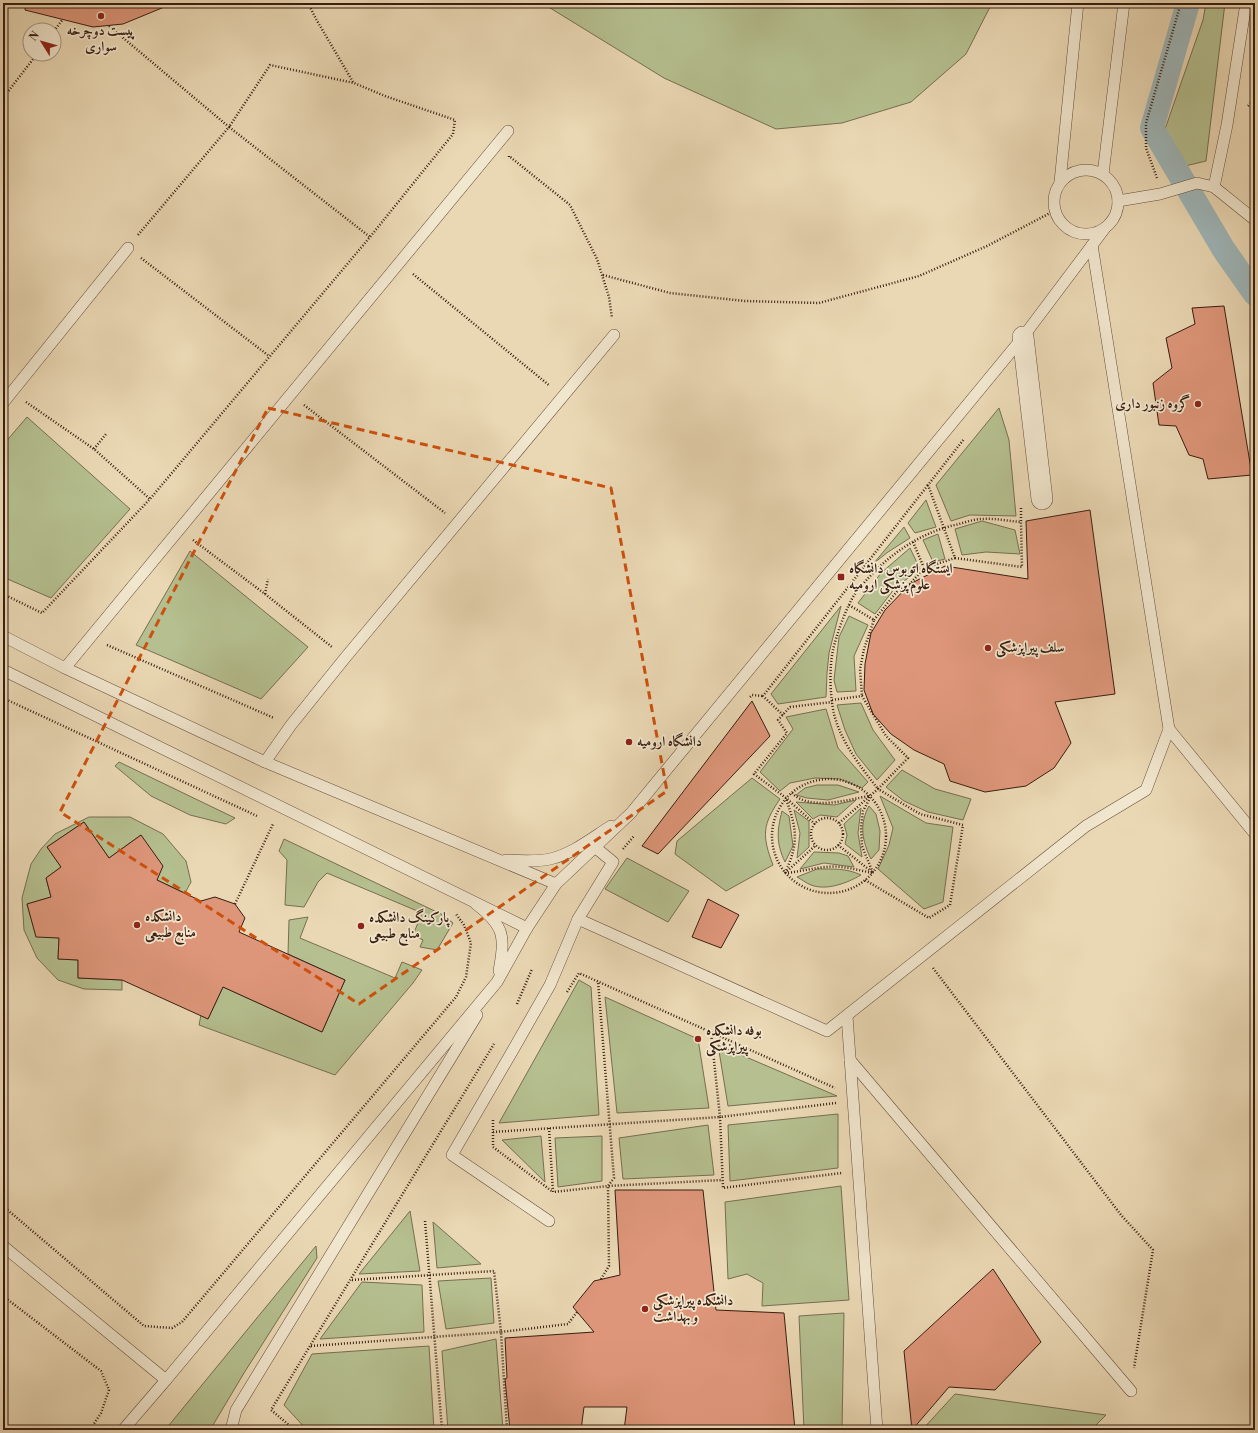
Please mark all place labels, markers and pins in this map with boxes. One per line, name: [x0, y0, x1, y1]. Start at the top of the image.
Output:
marker: پیست دوچرخه سواری: [96, 11, 106, 21]
place label: پیست دوچرخه سواری: [67, 22, 135, 56]
place label: گروه زنبور داری: [1115, 394, 1190, 413]
marker: گروه زنبور داری: [1193, 399, 1203, 409]
place label: ایستگاه اتوبوس دانشگاه علوم پزشکی ارومیه: [849, 559, 953, 597]
marker: ایستگاه اتوبوس دانشگاه علوم پزشکی ارومیه: [836, 572, 846, 582]
place label: سلف پیراپزشکی: [996, 639, 1065, 658]
marker: سلف پیراپزشکی: [983, 643, 993, 653]
place label: دانشگاه ارومیه: [637, 732, 702, 751]
marker: دانشگاه ارومیه: [624, 737, 634, 747]
place label: دانشکده منابع طبیعی: [145, 908, 196, 945]
place label: پارکینگ دانشکده منابع طبیعی: [369, 908, 451, 946]
marker: دانشکده منابع طبیعی: [132, 920, 142, 930]
marker: پارکینگ دانشکده منابع طبیعی: [356, 921, 366, 931]
place label: بوفه دانشکده پیراپزشکی: [706, 1022, 762, 1057]
marker: بوفه دانشکده پیراپزشکی: [693, 1034, 703, 1044]
place label: دانشکده پیراپزشکی و بهداشت: [653, 1292, 733, 1326]
marker: دانشکده پیراپزشکی و بهداشت: [640, 1304, 650, 1314]

